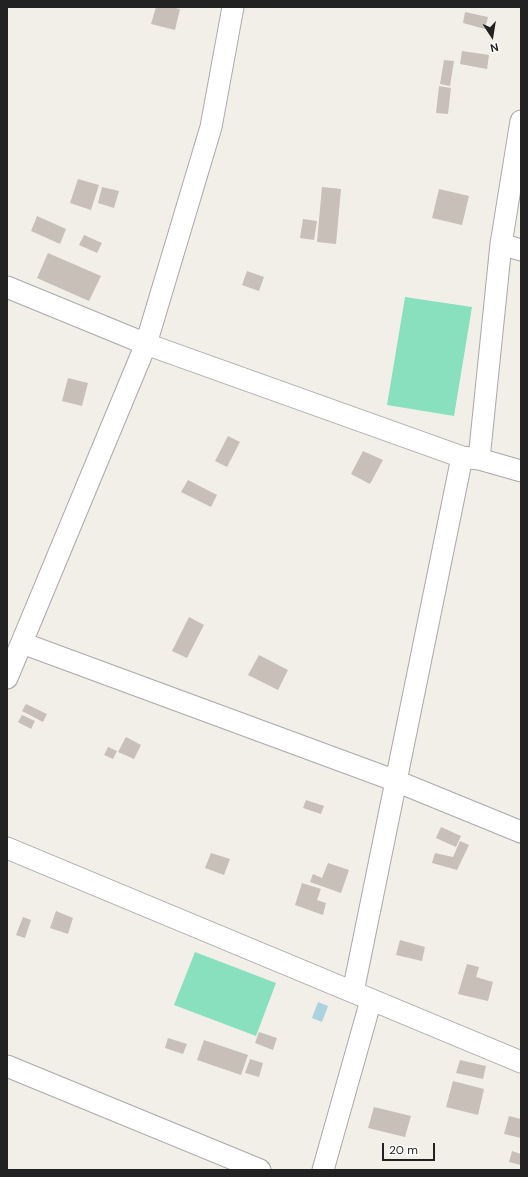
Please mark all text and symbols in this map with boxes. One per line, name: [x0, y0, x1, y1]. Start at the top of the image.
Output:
north arrow: [472, 16, 512, 56]
text: N: [489, 40, 500, 55]
scale bar: [384, 1135, 437, 1161]
text: 20 m: [389, 1142, 418, 1158]

